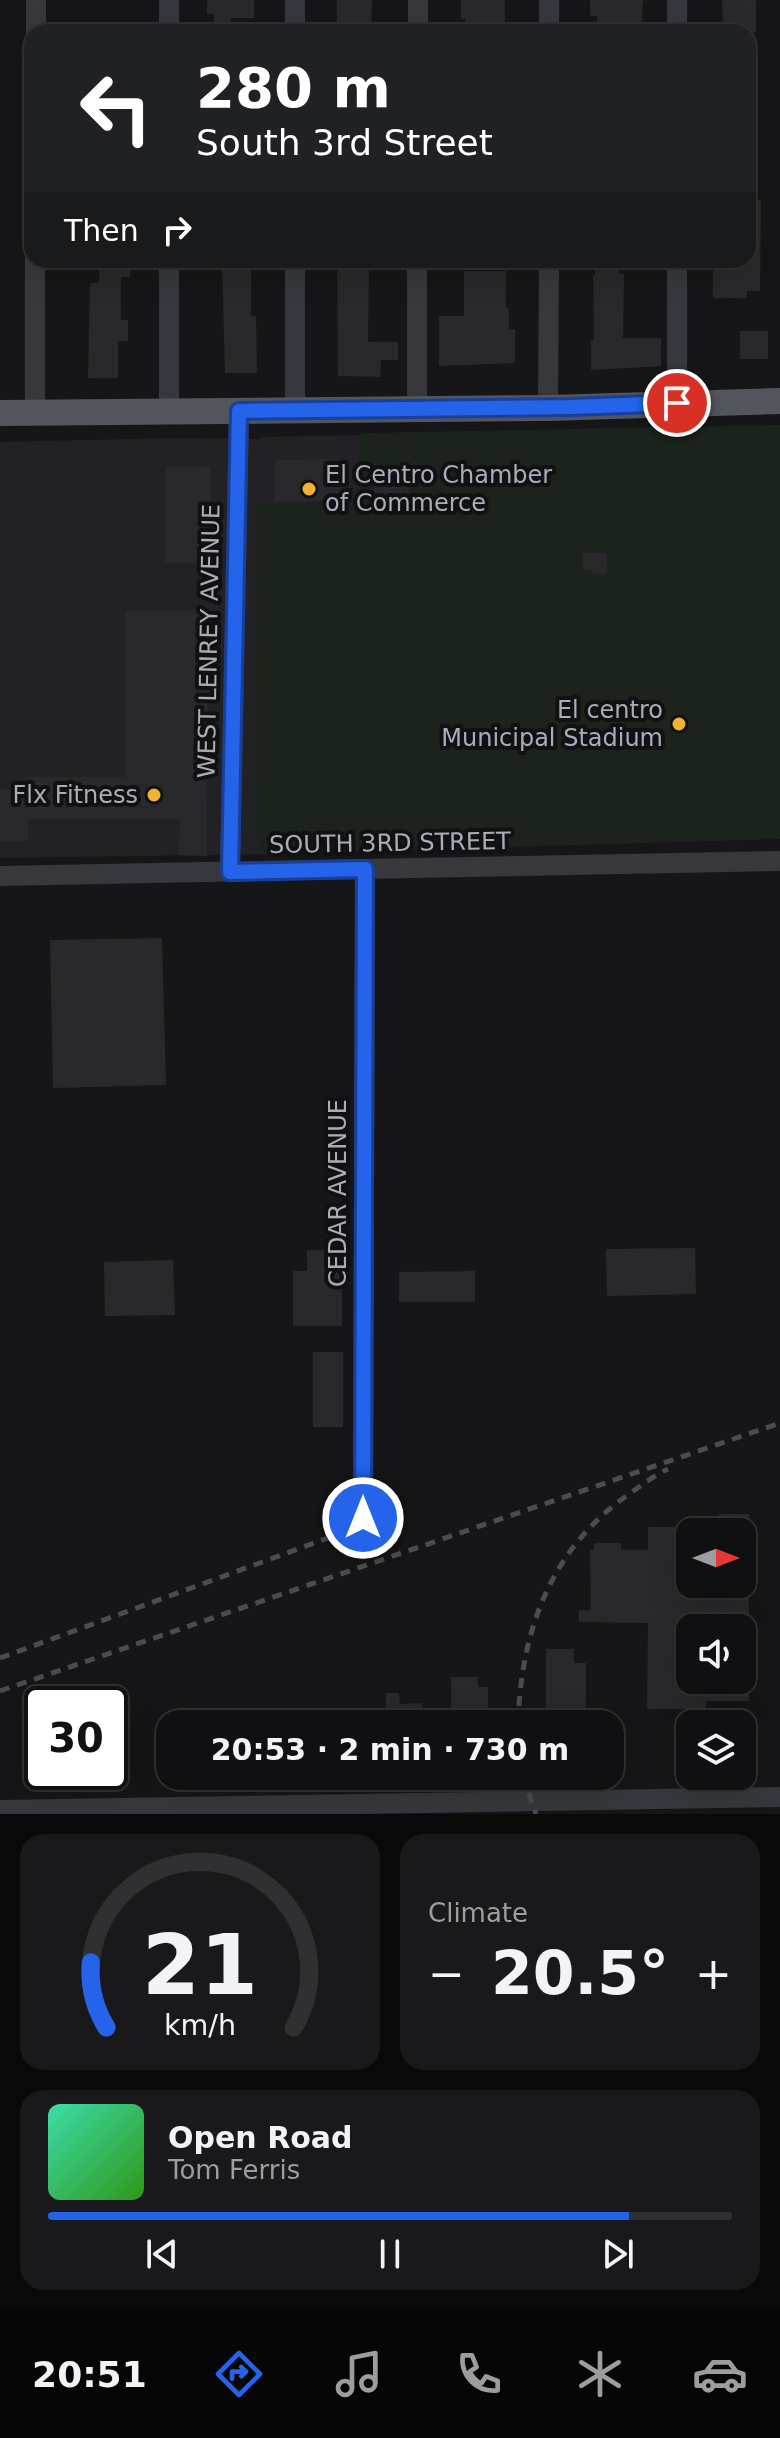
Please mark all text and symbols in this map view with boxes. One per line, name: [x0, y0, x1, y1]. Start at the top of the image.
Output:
text: 280 m: [196, 55, 391, 120]
icon: left: [64, 56, 168, 160]
text: South 3rd Street: [196, 122, 493, 163]
icon: right: [155, 208, 199, 252]
text: Then: [64, 213, 139, 248]
pin: [643, 369, 711, 437]
icon: arrive: [655, 381, 699, 425]
place label: El Centro Chamber of Commerce: [325, 461, 552, 517]
marker: El Centro Chamber of Commerce: [300, 480, 318, 498]
street label: WEST LENREY AVENUE: [193, 504, 225, 778]
place label: El centro Municipal Stadium: [441, 696, 663, 752]
marker: El centro Municipal Stadium: [670, 715, 688, 733]
place label: Flx Fitness: [13, 781, 138, 809]
marker: Flx Fitness: [145, 786, 163, 804]
street label: SOUTH 3RD STREET: [269, 827, 511, 859]
street label: CEDAR AVENUE: [324, 1099, 352, 1287]
position arrow: [321, 1476, 405, 1560]
north arrow: [676, 1518, 756, 1598]
map controls: [676, 1518, 756, 1790]
button: sound: [676, 1614, 756, 1694]
speed limit sign: 30: [24, 1686, 128, 1790]
button: layers: [676, 1710, 756, 1790]
text: 20:53 · 2 min · 730 m: [211, 1732, 569, 1767]
text: Climate: [428, 1898, 528, 1928]
text: 21: [142, 1917, 258, 2014]
text: 20.5°: [491, 1938, 669, 2008]
text: −: [428, 1948, 465, 1999]
text: +: [695, 1948, 732, 1999]
text: km/h: [164, 2008, 236, 2042]
text: Open Road: [168, 2120, 353, 2155]
text: Tom Ferris: [168, 2155, 300, 2185]
icon: previous: [140, 2232, 184, 2276]
icon: pause: [368, 2232, 412, 2276]
icon: next: [596, 2232, 640, 2276]
icon: directions: [211, 2346, 267, 2402]
icon: music: [331, 2346, 387, 2402]
icon: phone: [451, 2346, 507, 2402]
icon: climate: [572, 2346, 628, 2402]
icon: car: [692, 2346, 748, 2402]
text: 20:51: [32, 2354, 147, 2395]

